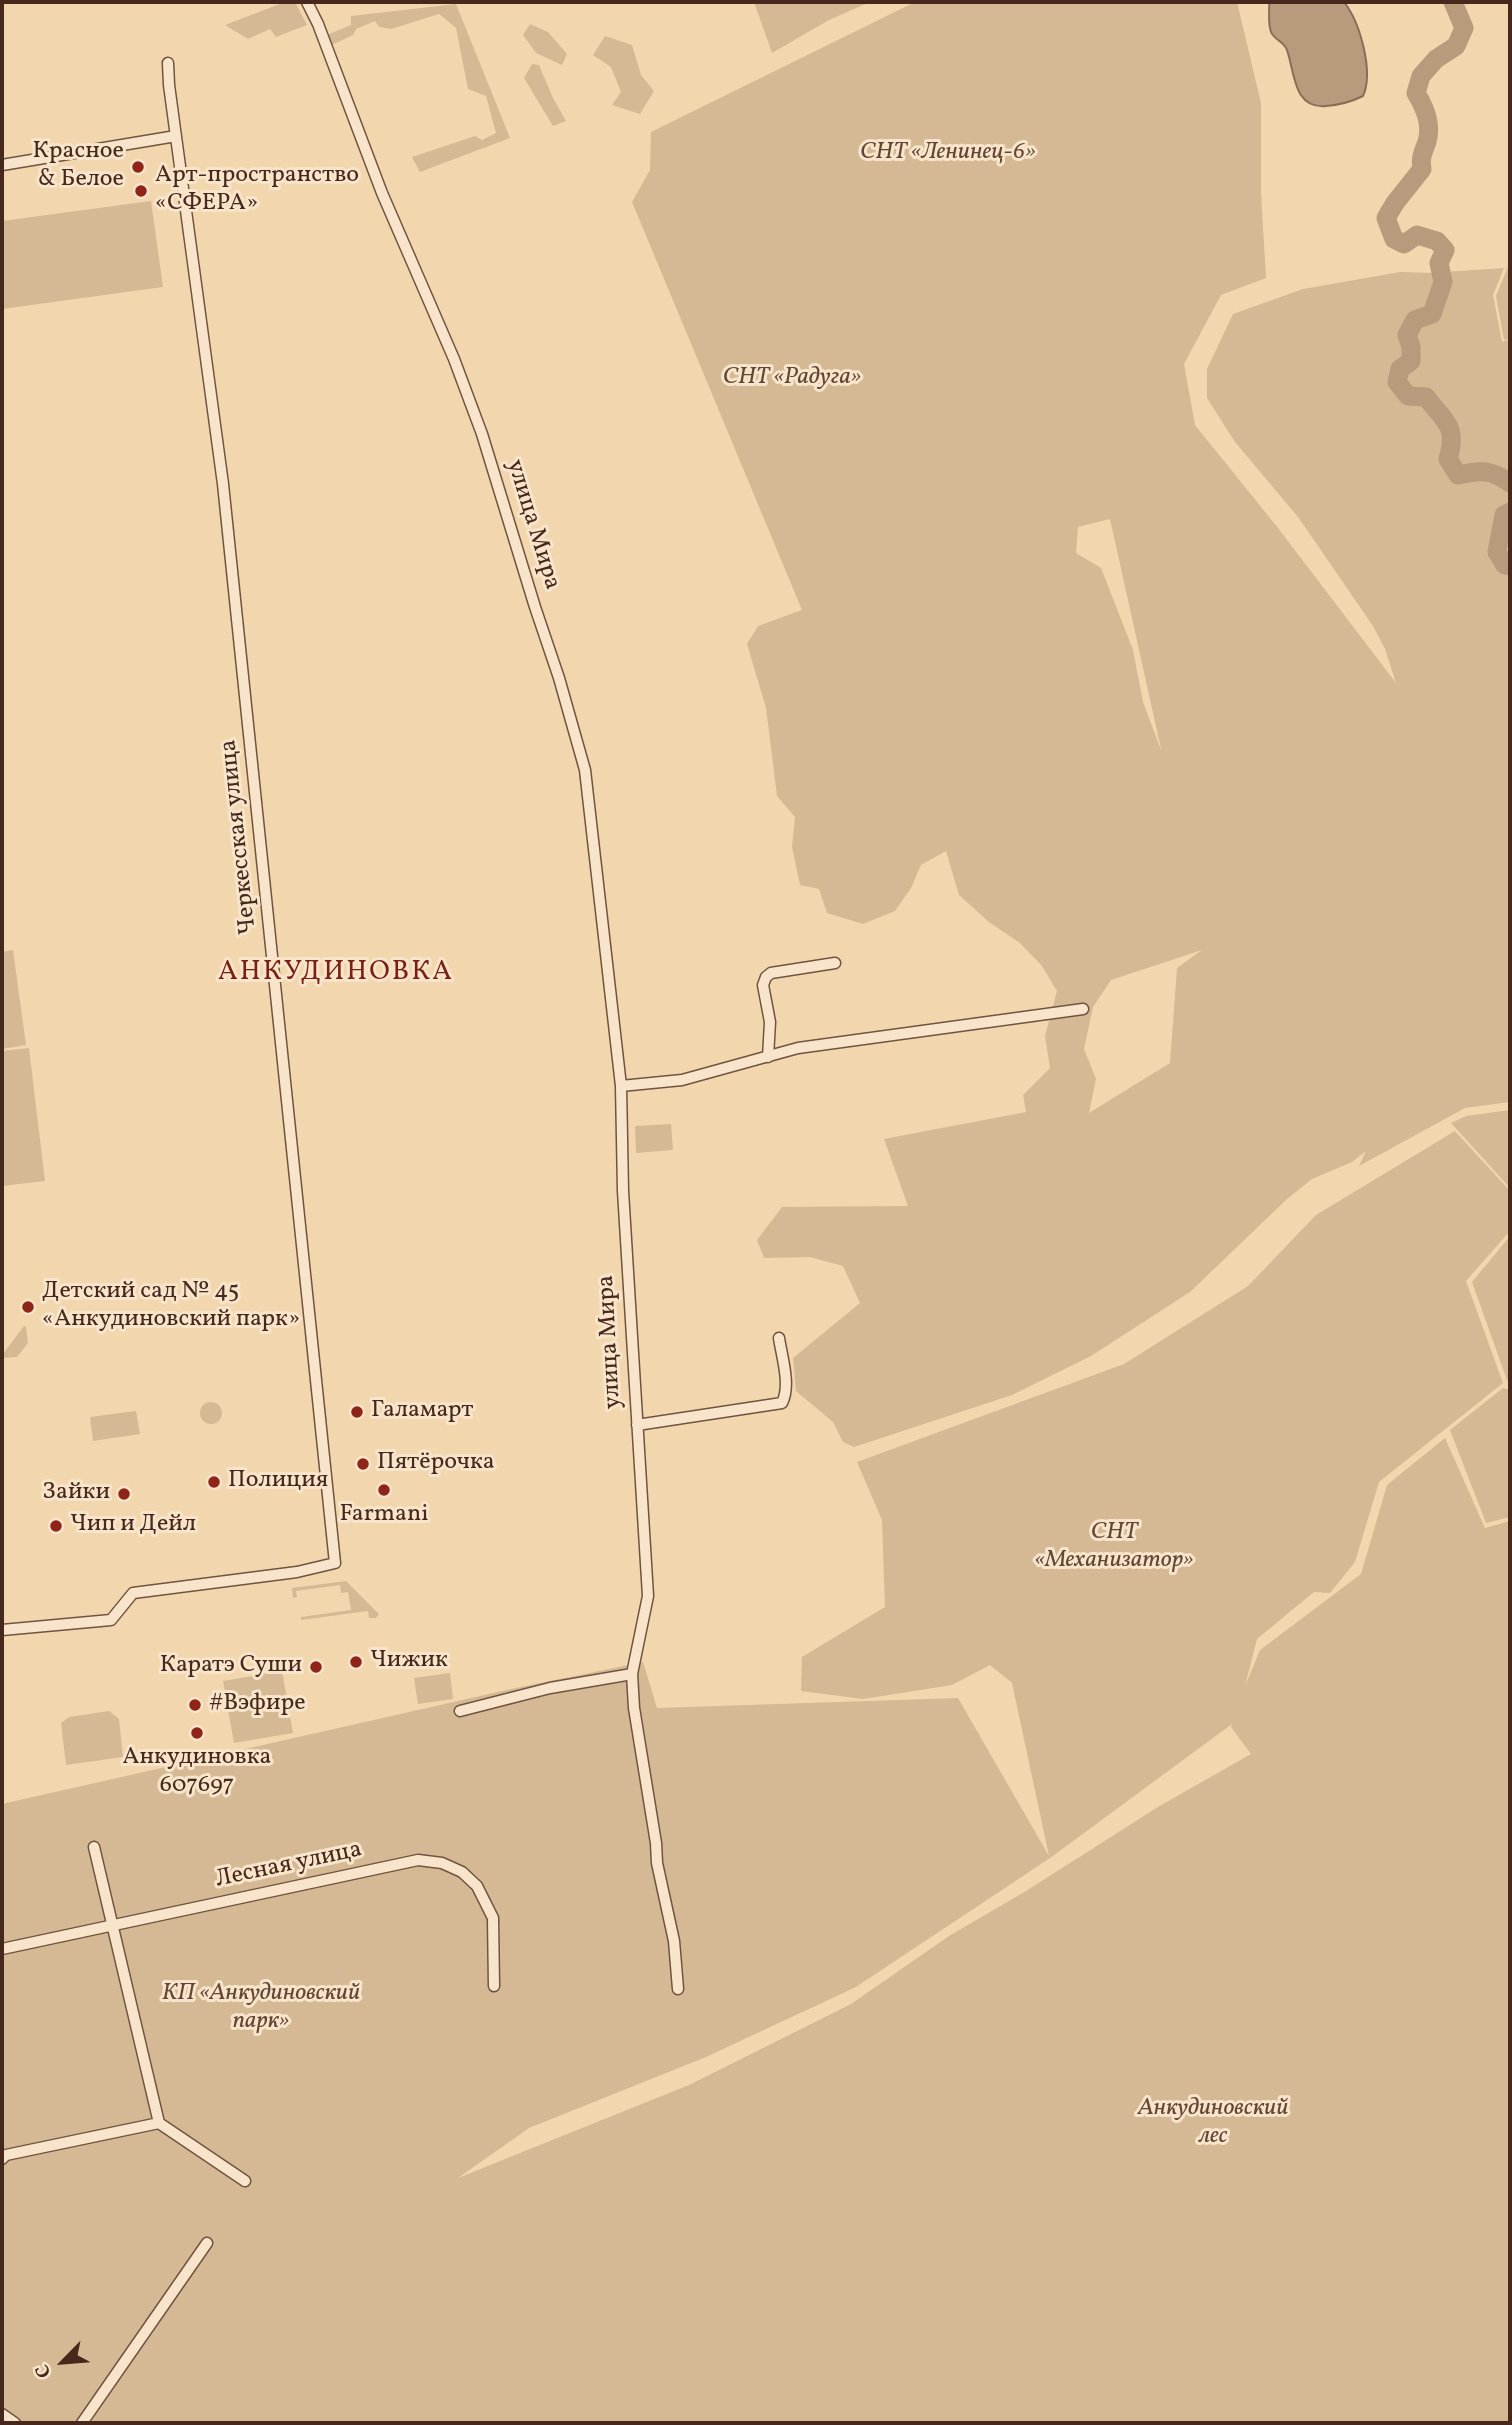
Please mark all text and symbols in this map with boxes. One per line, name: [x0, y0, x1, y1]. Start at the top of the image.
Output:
place label: Красное & Белое: [33, 139, 124, 195]
park label: СНТ «Ленинец-6»: [860, 140, 1036, 168]
marker: Красное & Белое: [130, 159, 146, 175]
place label: Арт-пространство «СФЕРА»: [155, 163, 359, 219]
marker: Арт-пространство «СФЕРА»: [133, 183, 149, 199]
park label: СНТ «Радуга»: [723, 365, 861, 393]
street label: улица Мира: [499, 457, 565, 593]
street label: Черкесская улица: [215, 738, 265, 936]
district label: АНКУДИНОВКА: [219, 957, 453, 991]
street label: улица Мира: [593, 1274, 629, 1410]
place label: Детский сад № 45 «Анкудиновский парк»: [42, 1279, 300, 1335]
marker: Детский сад № 45 «Анкудиновский парк»: [20, 1299, 36, 1315]
place label: Галамарт: [371, 1398, 473, 1426]
marker: Галамарт: [349, 1404, 365, 1420]
place label: Пятёрочка: [377, 1450, 495, 1478]
marker: Пятёрочка: [355, 1456, 371, 1472]
place label: Полиция: [228, 1468, 328, 1496]
marker: Полиция: [206, 1474, 222, 1490]
place label: Зайки: [42, 1480, 110, 1508]
marker: Farmani: [376, 1482, 392, 1498]
marker: Зайки: [116, 1486, 132, 1502]
place label: Farmani: [339, 1502, 429, 1530]
place label: Чип и Дейл: [70, 1512, 196, 1540]
marker: Чип и Дейл: [48, 1518, 64, 1534]
park label: СНТ «Механизатор»: [1035, 1520, 1193, 1576]
place label: Чижик: [370, 1648, 448, 1676]
place label: Каратэ Суши: [160, 1653, 302, 1681]
marker: Чижик: [348, 1654, 364, 1670]
marker: Каратэ Суши: [308, 1659, 324, 1675]
place label: #Вэфире: [209, 1691, 306, 1719]
marker: #Вэфире: [187, 1697, 203, 1713]
marker: Анкудиновка 607697: [189, 1725, 205, 1741]
place label: Анкудиновка 607697: [123, 1745, 271, 1801]
street label: Лесная улица: [213, 1836, 365, 1896]
park label: КП «Анкудиновский парк»: [162, 1981, 360, 2037]
park label: Анкудиновский лес: [1138, 2096, 1288, 2152]
north arrow: [28, 2327, 98, 2397]
text: С: [30, 2360, 58, 2382]

